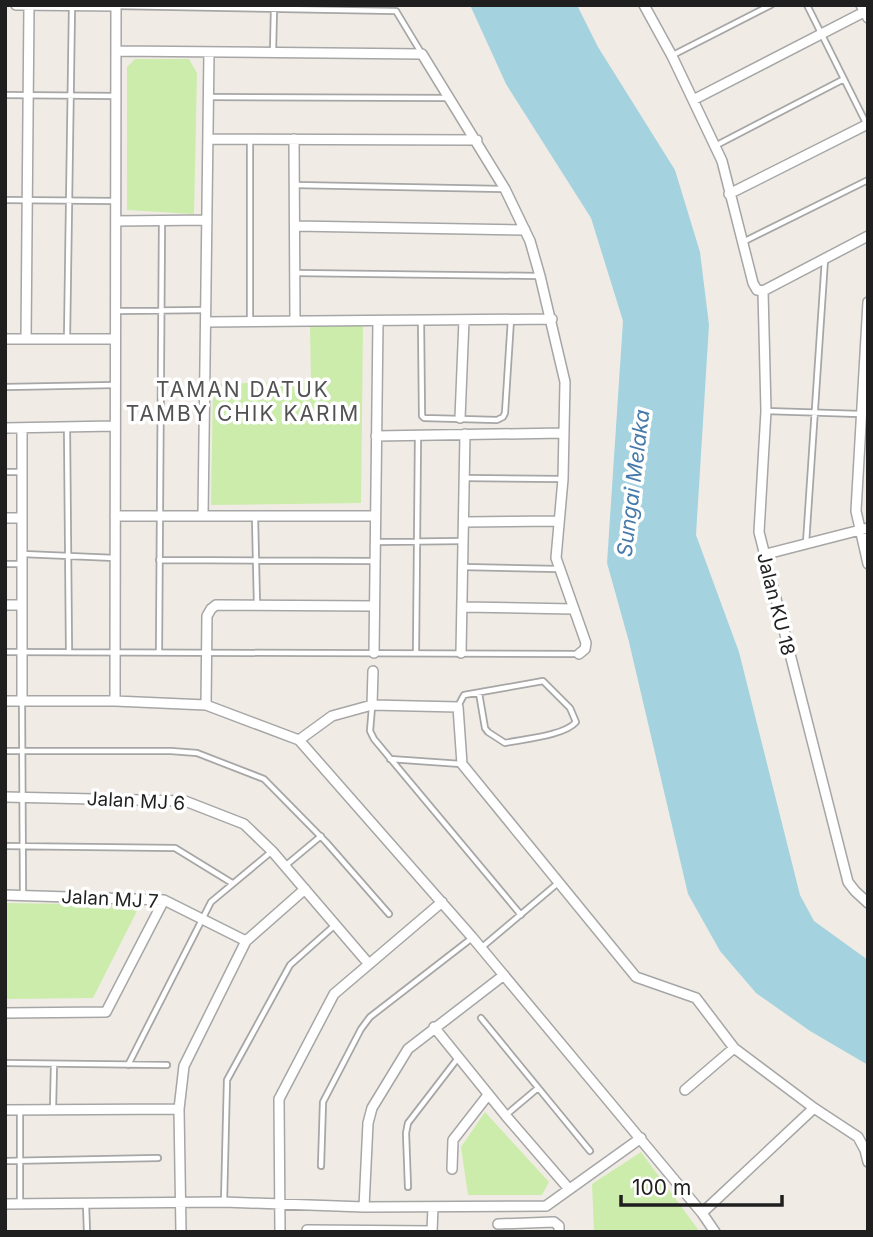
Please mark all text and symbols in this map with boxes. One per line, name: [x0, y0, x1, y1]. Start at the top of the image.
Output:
district label: TAMAN DATUK TAMBY CHIK KARIM: [126, 377, 360, 426]
water label: Sungai Melaka: [612, 408, 654, 558]
street label: Jalan KU 18: [752, 550, 800, 658]
street label: Jalan MJ 6: [86, 787, 186, 815]
street label: Jalan MJ 7: [61, 885, 159, 913]
scale bar: [621, 1164, 782, 1208]
text: 100 m: [632, 1175, 691, 1200]

